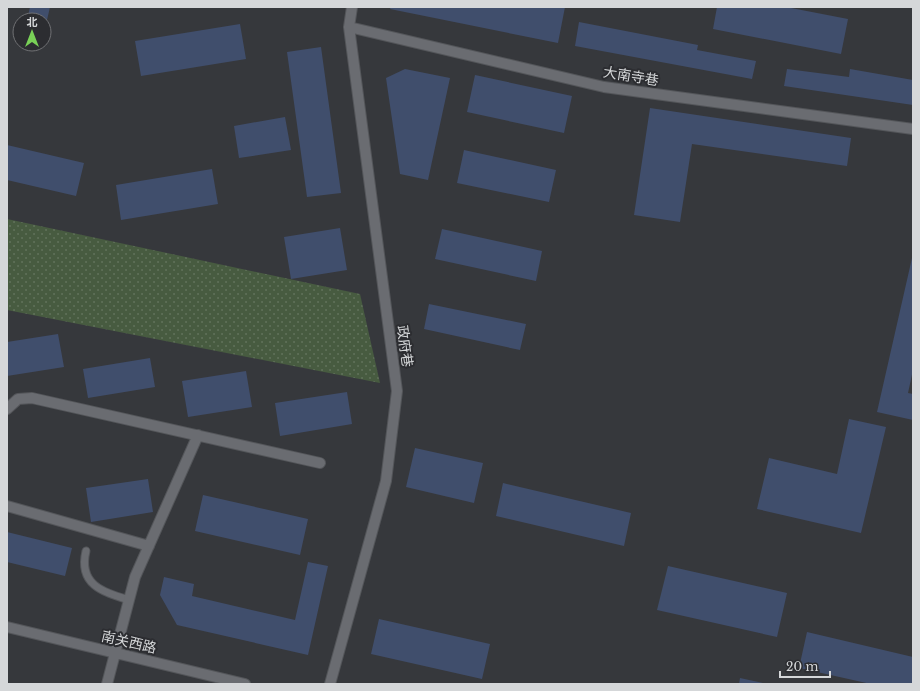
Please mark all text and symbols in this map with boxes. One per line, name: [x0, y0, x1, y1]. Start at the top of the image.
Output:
north arrow: [12, 12, 52, 52]
text: 北: [27, 15, 38, 29]
street label: 大南寺巷: [602, 63, 660, 89]
street label: 政府巷: [393, 324, 417, 368]
street label: 南关西路: [100, 627, 158, 657]
scale bar: [780, 653, 830, 679]
text: 20 m: [786, 659, 818, 674]

